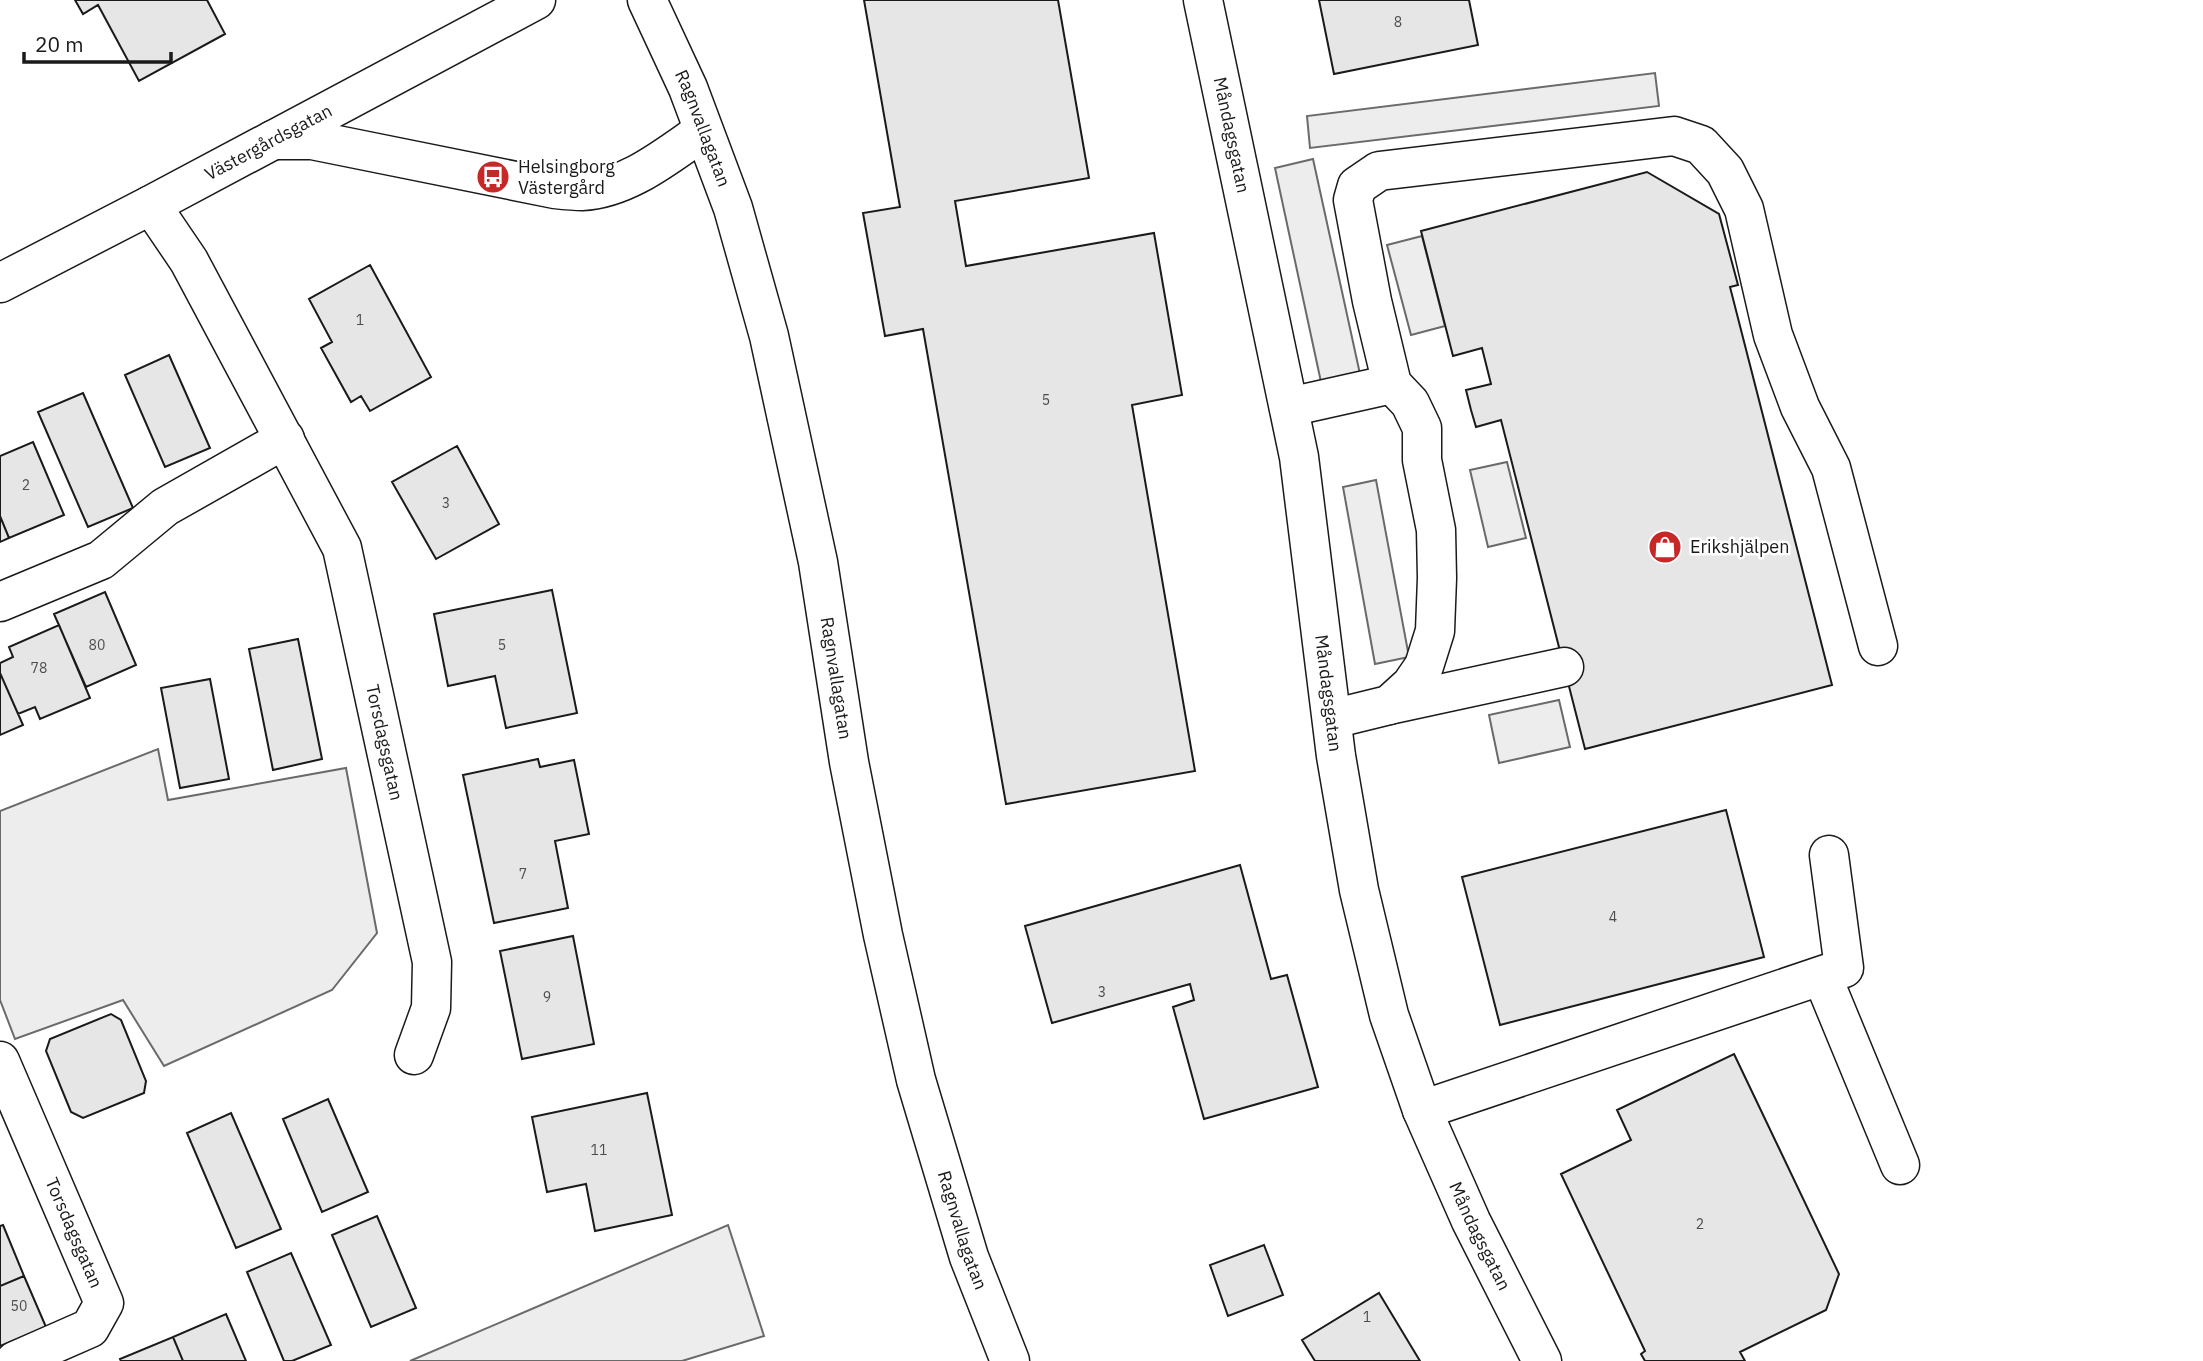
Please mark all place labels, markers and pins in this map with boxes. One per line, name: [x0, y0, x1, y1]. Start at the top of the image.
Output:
place label: Helsingborg Västergård: [518, 155, 615, 199]
bus stop icon: Helsingborg Västergård: [474, 158, 512, 196]
shop icon: Erikshjälpen: [1646, 528, 1684, 566]
place label: Erikshjälpen: [1690, 535, 1789, 558]

